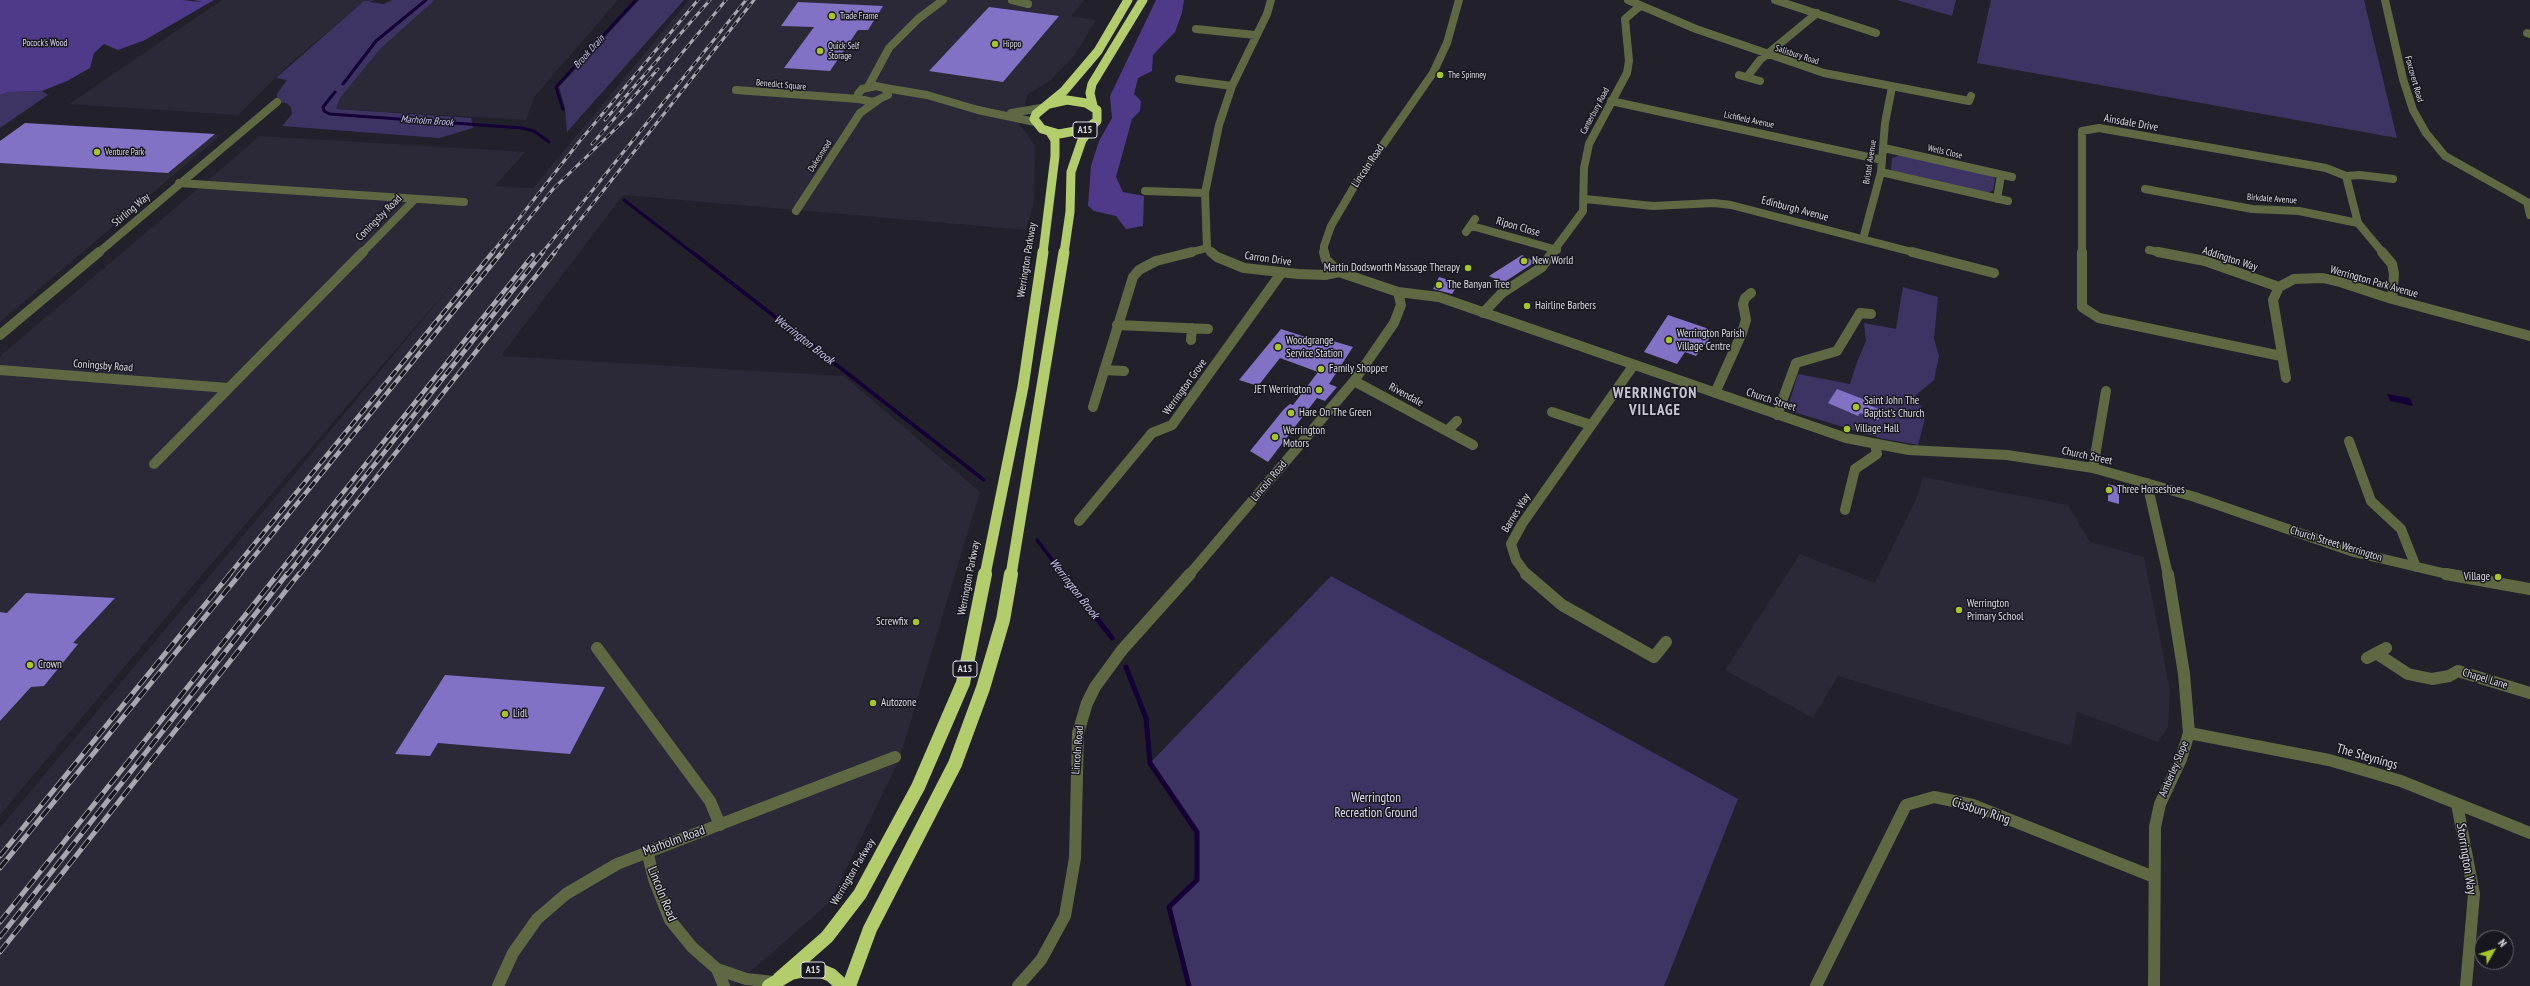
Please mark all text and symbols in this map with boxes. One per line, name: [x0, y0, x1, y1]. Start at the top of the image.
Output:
marker: Trade Frame: [827, 11, 837, 21]
place label: Trade Frame: [840, 11, 878, 21]
water label: Brook Drain: [571, 33, 607, 71]
park label: Pocock's Wood: [23, 38, 67, 48]
marker: Hippo: [990, 39, 1000, 49]
place label: Hippo: [1003, 39, 1021, 49]
place label: Quick Self Storage: [828, 41, 859, 62]
street label: Salisbury Road: [1774, 43, 1820, 67]
marker: Quick Self Storage: [815, 46, 825, 56]
street label: Foxcovert Road: [2402, 55, 2426, 103]
marker: The Spinney: [1435, 70, 1445, 80]
place label: The Spinney: [1448, 70, 1486, 80]
street label: Benedict Square: [755, 77, 807, 93]
street label: Canterbury Road: [1578, 86, 1612, 136]
street label: Lichfield Avenue: [1723, 109, 1775, 131]
street label: Ainsdale Drive: [2103, 112, 2159, 134]
water label: Marholm Brook: [400, 113, 454, 129]
road number: A15: [1073, 122, 1097, 138]
street label: Dukesmead: [806, 138, 834, 174]
street label: Bristol Avenue: [1861, 139, 1879, 185]
street label: Lincoln Road: [1349, 142, 1387, 190]
street label: Wells Close: [1927, 143, 1963, 161]
marker: Venture Park: [92, 147, 102, 157]
place label: Venture Park: [105, 147, 144, 157]
street label: Stirling Way: [109, 190, 153, 230]
street label: Coningsby Road: [353, 192, 405, 244]
street label: Birkdale Avenue: [2247, 192, 2297, 206]
street label: Edinburgh Avenue: [1760, 194, 1830, 224]
street label: Ripon Close: [1495, 214, 1541, 240]
street label: Werrington Parkway: [1015, 222, 1039, 298]
street label: Addington Way: [2201, 244, 2259, 274]
street label: Carron Drive: [1244, 249, 1292, 269]
place label: New World: [1532, 254, 1573, 268]
marker: New World: [1519, 256, 1529, 266]
place label: Martin Dodsworth Massage Therapy: [1324, 261, 1460, 275]
marker: Martin Dodsworth Massage Therapy: [1463, 263, 1473, 273]
street label: Werrington Park Avenue: [2329, 263, 2419, 301]
place label: The Banyan Tree: [1447, 278, 1510, 292]
marker: The Banyan Tree: [1434, 280, 1444, 290]
place label: Hairline Barbers: [1535, 299, 1596, 313]
marker: Hairline Barbers: [1522, 301, 1532, 311]
water label: Werrington Brook: [771, 312, 837, 368]
place label: Werrington Parish Village Centre: [1677, 327, 1744, 353]
place label: Woodgrange Service Station: [1286, 334, 1343, 360]
marker: Werrington Parish Village Centre: [1664, 335, 1674, 345]
marker: Woodgrange Service Station: [1273, 342, 1283, 352]
street label: Werrington Grove: [1160, 356, 1210, 418]
street label: Coningsby Road: [73, 357, 133, 375]
place label: Family Shopper: [1329, 362, 1388, 376]
marker: Family Shopper: [1316, 364, 1326, 374]
street label: Rivendale: [1386, 380, 1426, 410]
place label: JET Werrington: [1254, 383, 1311, 397]
marker: JET Werrington: [1314, 385, 1324, 395]
district label: WERRINGTON VILLAGE: [1613, 385, 1697, 420]
street label: Church Street: [1744, 386, 1798, 414]
place label: Saint John The Baptist's Church: [1864, 394, 1924, 420]
marker: Saint John The Baptist's Church: [1851, 402, 1861, 412]
place label: Hare On The Green: [1299, 406, 1371, 420]
marker: Hare On The Green: [1286, 408, 1296, 418]
place label: Village Hall: [1855, 422, 1899, 436]
place label: Werrington Motors: [1283, 424, 1325, 450]
marker: Village Hall: [1842, 424, 1852, 434]
marker: Werrington Motors: [1270, 432, 1280, 442]
street label: Church Street: [2060, 444, 2114, 468]
street label: Lincoln Road: [1248, 458, 1290, 504]
place label: Three Horseshoes: [2117, 483, 2185, 497]
marker: Three Horseshoes: [2104, 485, 2114, 495]
street label: Barnes Way: [1499, 491, 1533, 535]
street label: Church Street Werrington: [2288, 524, 2384, 564]
street label: Werrington Parkway: [955, 540, 983, 616]
water label: Werrington Brook: [1046, 556, 1102, 622]
place label: Village: [2464, 570, 2490, 584]
marker: Village: [2493, 572, 2503, 582]
place label: Werrington Primary School: [1967, 597, 2024, 623]
marker: Werrington Primary School: [1954, 605, 1964, 615]
place label: Screwfix: [876, 615, 908, 629]
marker: Screwfix: [911, 617, 921, 627]
place label: Crown: [38, 658, 62, 672]
marker: Crown: [25, 660, 35, 670]
road number: A15: [953, 661, 977, 677]
street label: Chapel Lane: [2461, 666, 2509, 692]
place label: Autozone: [881, 696, 916, 710]
marker: Autozone: [868, 698, 878, 708]
place label: Lidl: [513, 707, 527, 721]
marker: Lidl: [500, 709, 510, 719]
street label: Lincoln Road: [1069, 725, 1087, 775]
street label: Amberley Slope: [2156, 739, 2192, 799]
street label: The Steynings: [2335, 741, 2399, 773]
park label: Werrington Recreation Ground: [1335, 790, 1417, 821]
street label: Cissbury Ring: [1950, 794, 2012, 828]
street label: Storrington Way: [2453, 822, 2479, 896]
street label: Marholm Road: [641, 823, 707, 859]
street label: Werrington Parkway: [828, 836, 878, 908]
street label: Lincoln Road: [644, 864, 680, 924]
north arrow: [2474, 930, 2514, 970]
text: N: [2495, 936, 2510, 950]
road number: A15: [801, 962, 825, 978]

